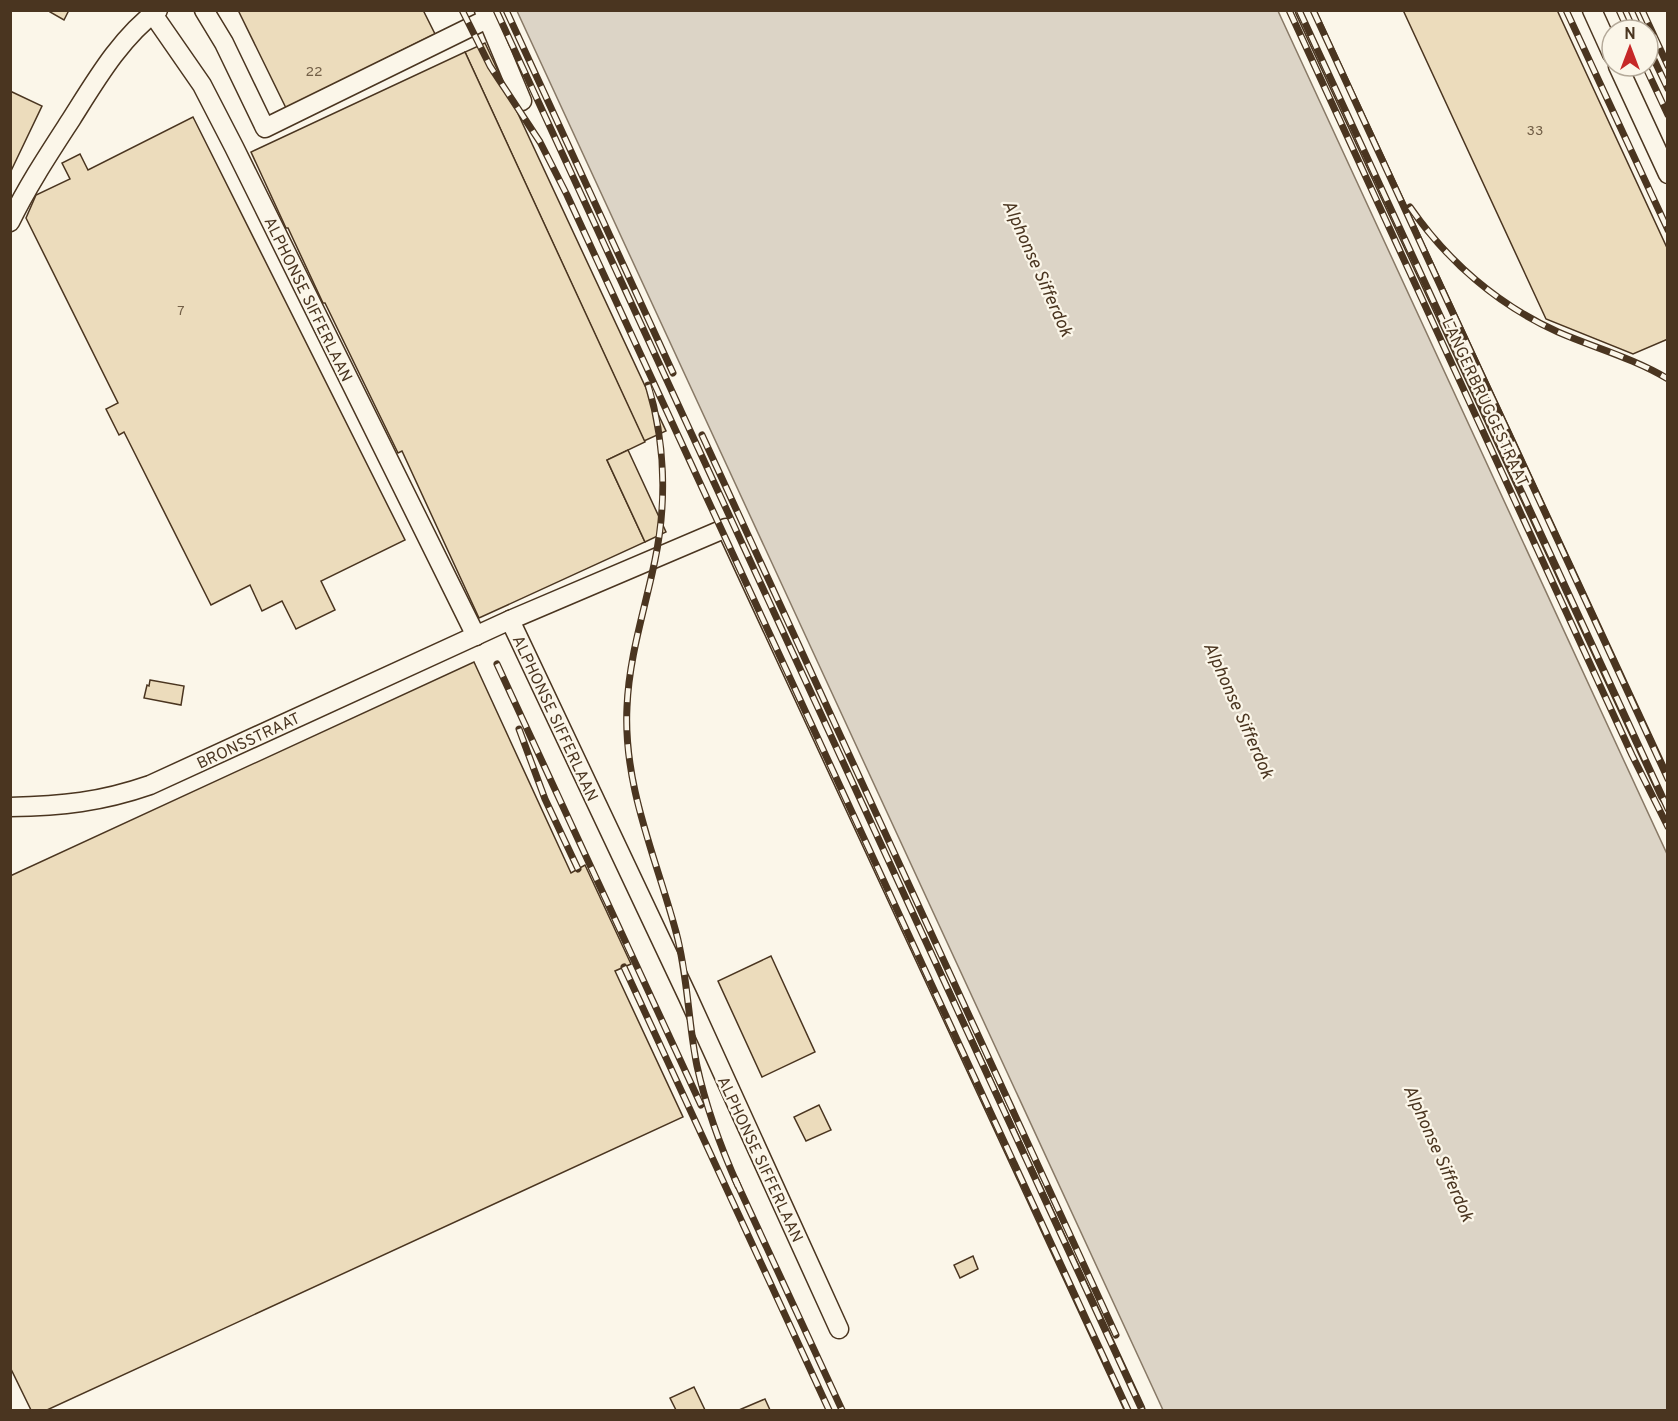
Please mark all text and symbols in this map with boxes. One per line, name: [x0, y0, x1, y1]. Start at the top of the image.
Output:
north arrow: [1600, 18, 1660, 78]
text: N: [1624, 25, 1636, 45]
house number: 22: [305, 64, 323, 81]
house number: 33: [1527, 123, 1543, 140]
water label: Alphonse Sifferdok: [996, 197, 1077, 341]
street label: ALPHONSE SIFFERLAAN: [259, 214, 356, 386]
house number: 7: [177, 303, 185, 320]
street label: LANGERBRUGGESTRAAT: [1436, 315, 1532, 490]
street label: ALPHONSE SIFFERLAAN: [507, 633, 601, 805]
water label: Alphonse Sifferdok: [1197, 639, 1278, 783]
street label: BRONSSTRAAT: [194, 709, 304, 774]
street label: ALPHONSE SIFFERLAAN: [712, 1074, 806, 1246]
water label: Alphonse Sifferdok: [1397, 1082, 1478, 1226]

